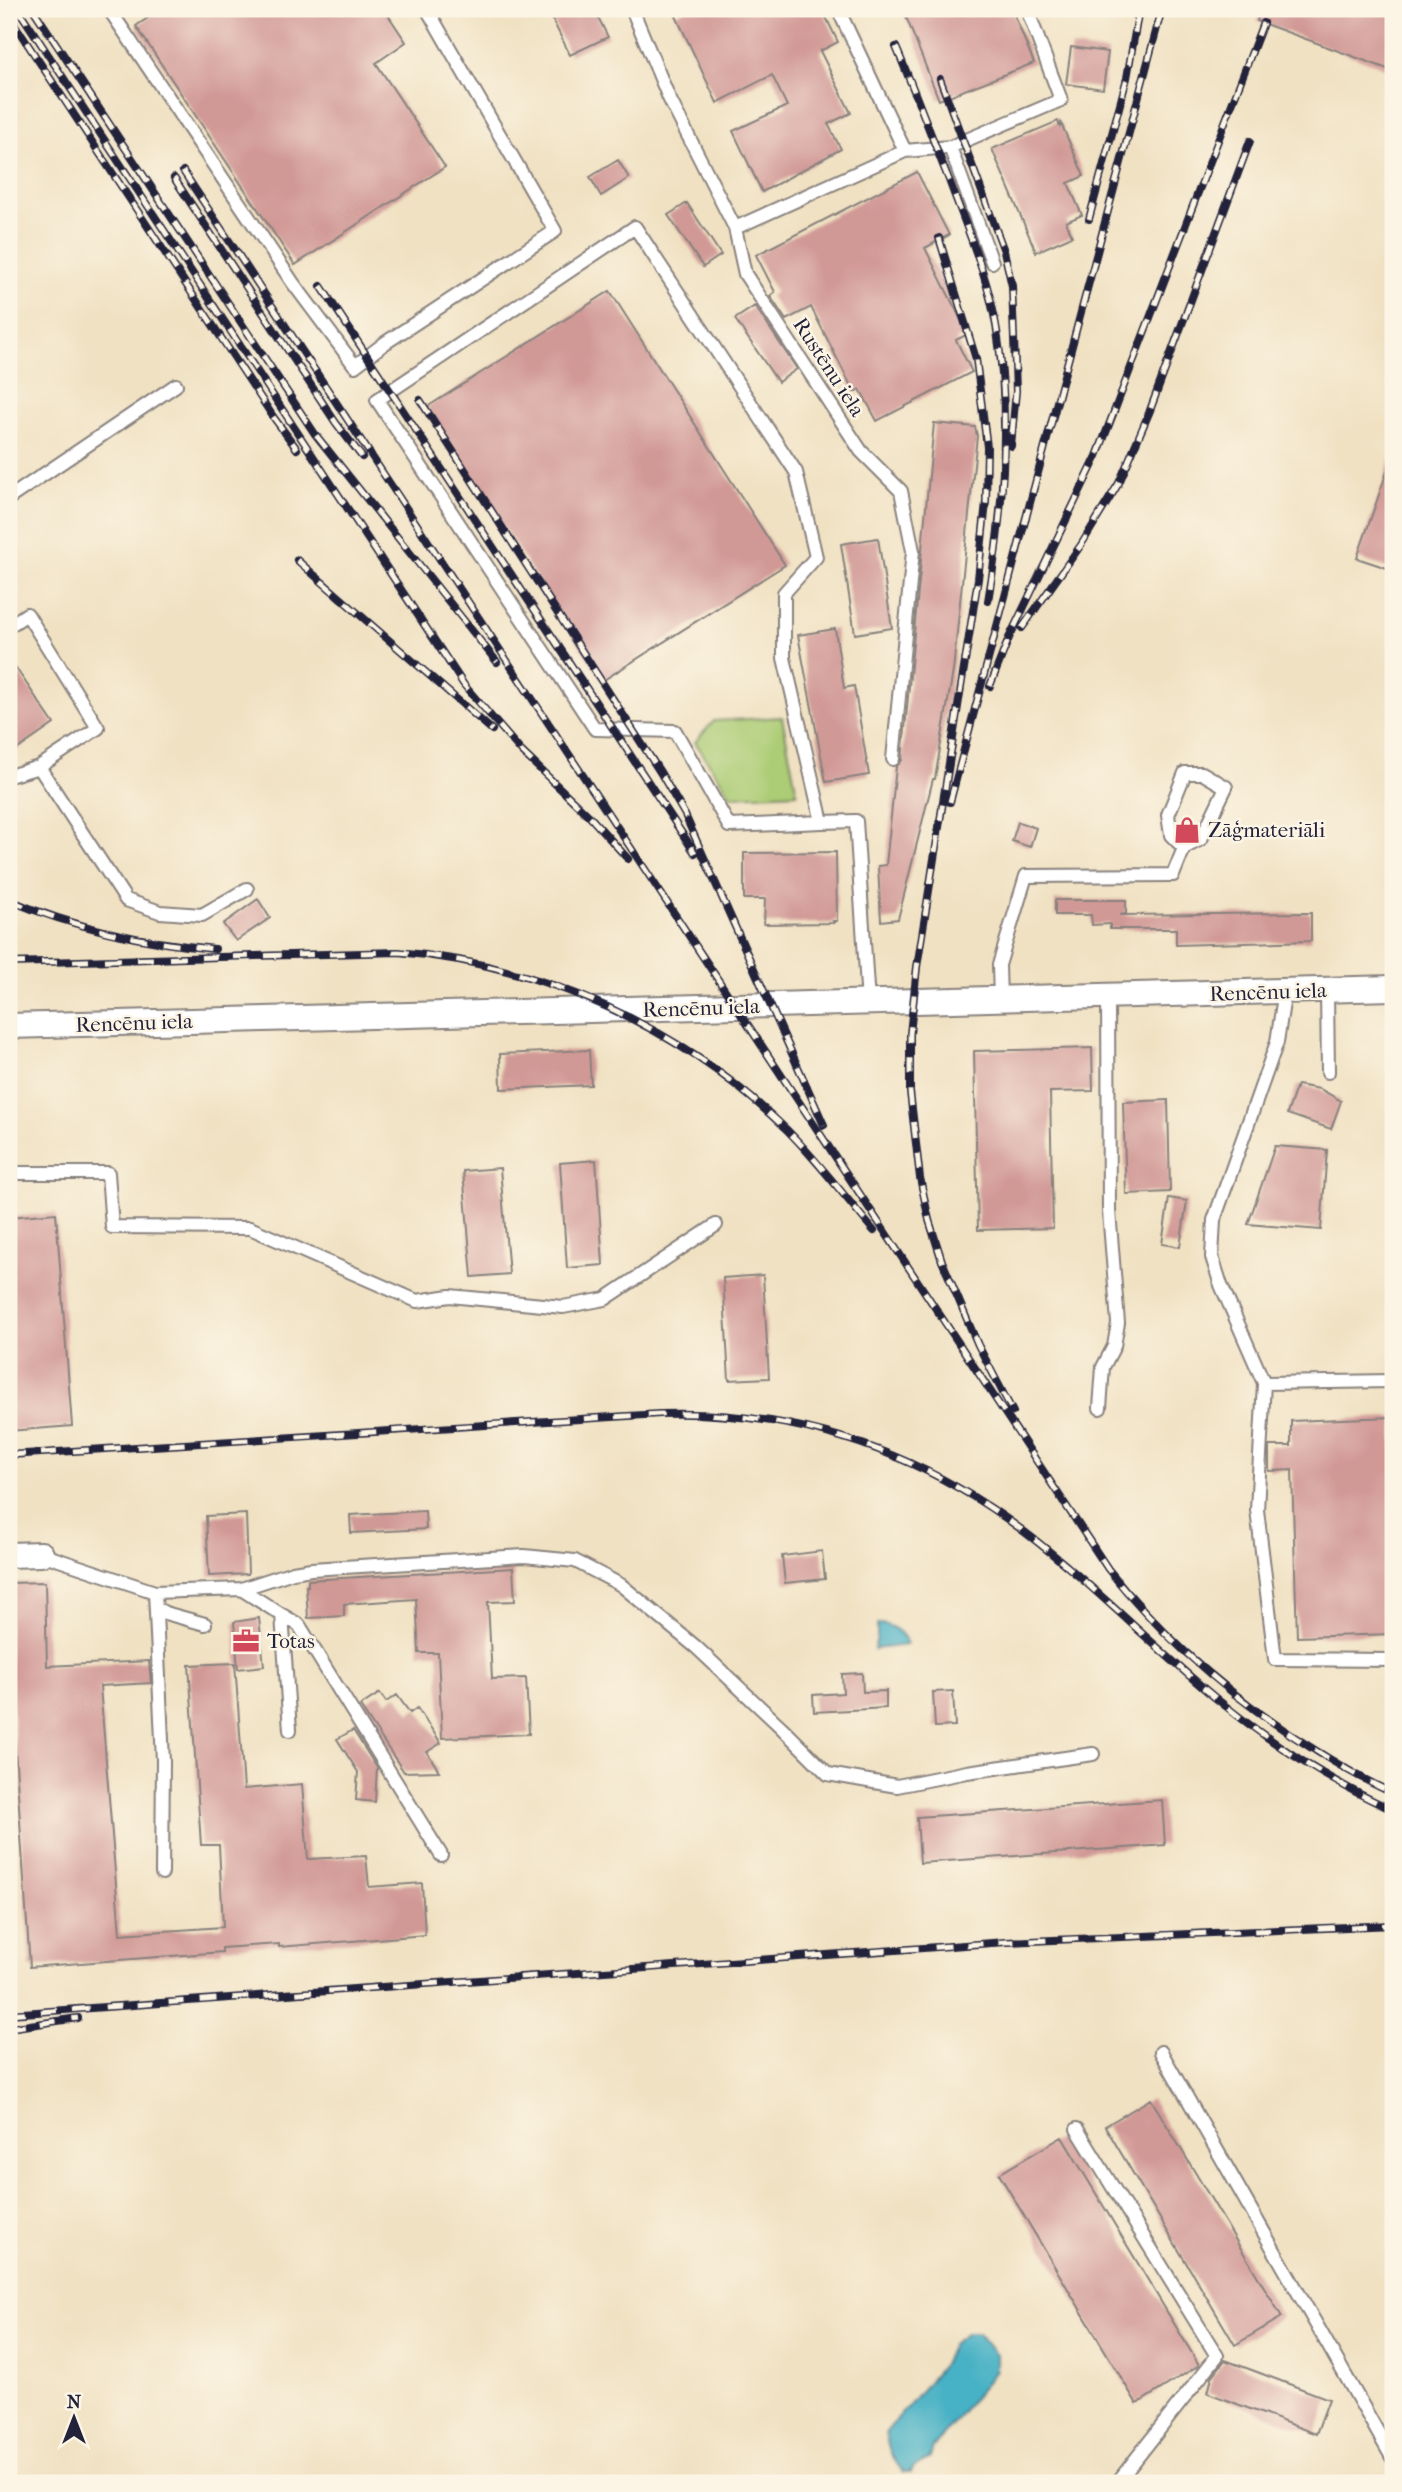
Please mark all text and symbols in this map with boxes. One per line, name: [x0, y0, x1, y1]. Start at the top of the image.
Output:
street label: Rustēnu iela: [788, 313, 870, 421]
shop icon: Zāģmateriāli: [1172, 815, 1202, 845]
place label: Zāģmateriāli: [1208, 818, 1325, 842]
street label: Rencēnu iela: [1209, 978, 1327, 1006]
street label: Rencēnu iela: [642, 994, 760, 1022]
street label: Rencēnu iela: [75, 1009, 193, 1037]
office icon: Totas: [231, 1626, 261, 1656]
place label: Totas: [267, 1629, 315, 1653]
north arrow: [38, 2384, 108, 2454]
text: N: [67, 2391, 82, 2413]

